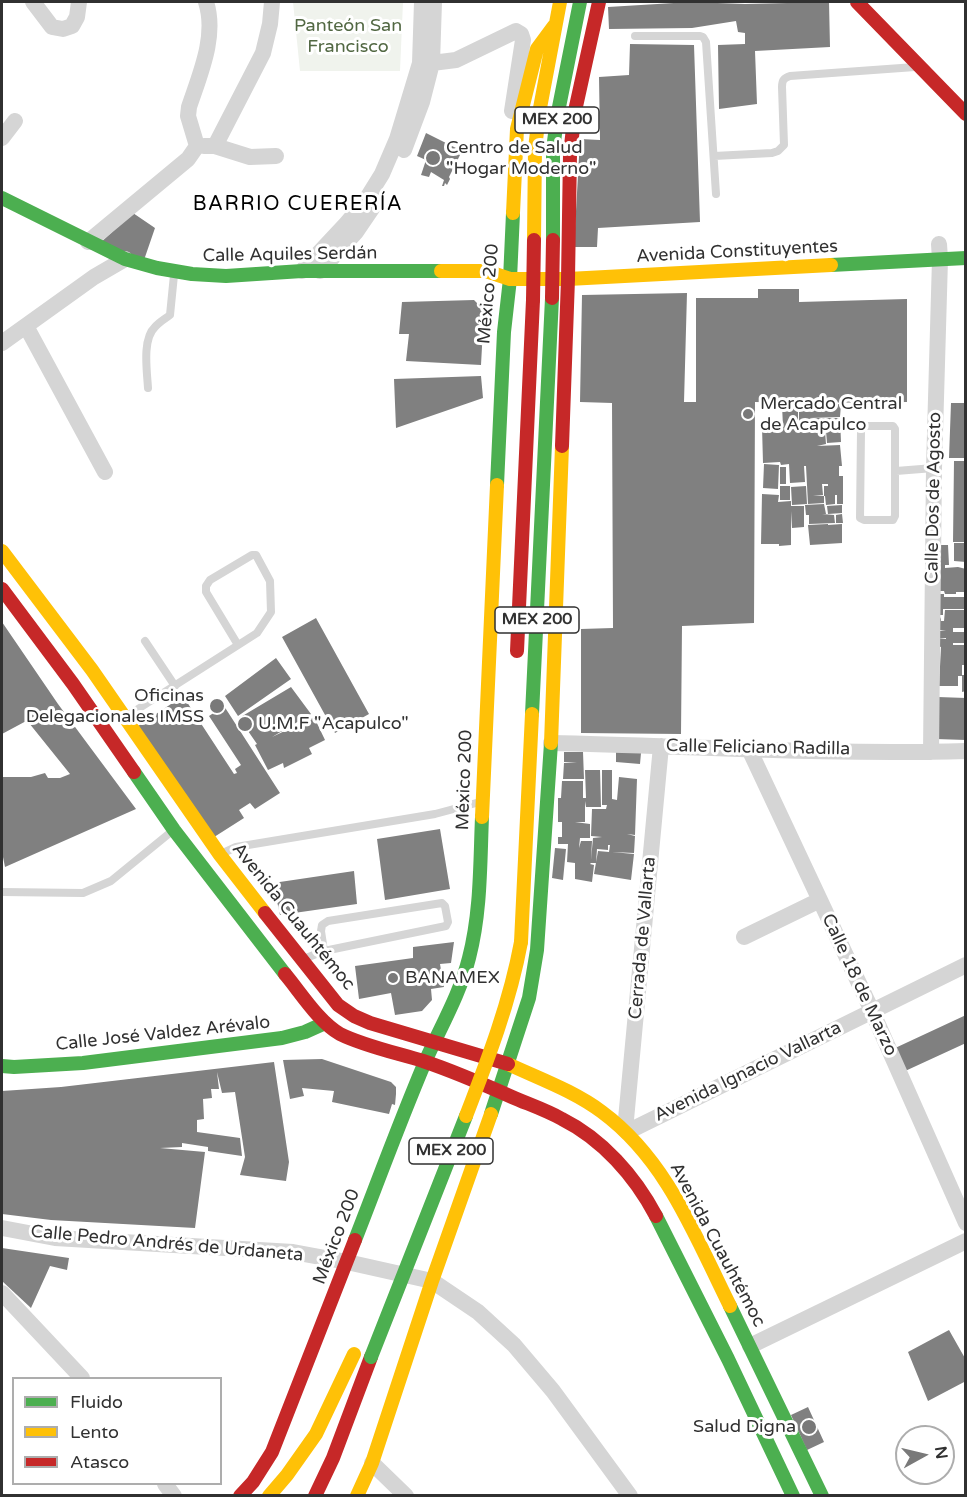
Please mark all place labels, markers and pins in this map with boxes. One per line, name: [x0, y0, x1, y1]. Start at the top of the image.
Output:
place label: Centro de Salud "Hogar Moderno": [446, 137, 596, 180]
marker: Centro de Salud "Hogar Moderno": [424, 149, 442, 167]
place label: Mercado Central de Acapulco: [760, 393, 902, 436]
marker: Mercado Central de Acapulco: [741, 407, 755, 421]
place label: Oficinas Delegacionales IMSS: [26, 685, 204, 728]
marker: Oficinas Delegacionales IMSS: [208, 697, 226, 715]
place label: U.M.F "Acapulco": [258, 713, 409, 735]
marker: U.M.F "Acapulco": [236, 715, 254, 733]
place label: BANAMEX: [405, 967, 500, 989]
marker: BANAMEX: [386, 971, 400, 985]
place label: Salud Digna: [693, 1416, 796, 1438]
marker: Salud Digna: [800, 1418, 818, 1436]

